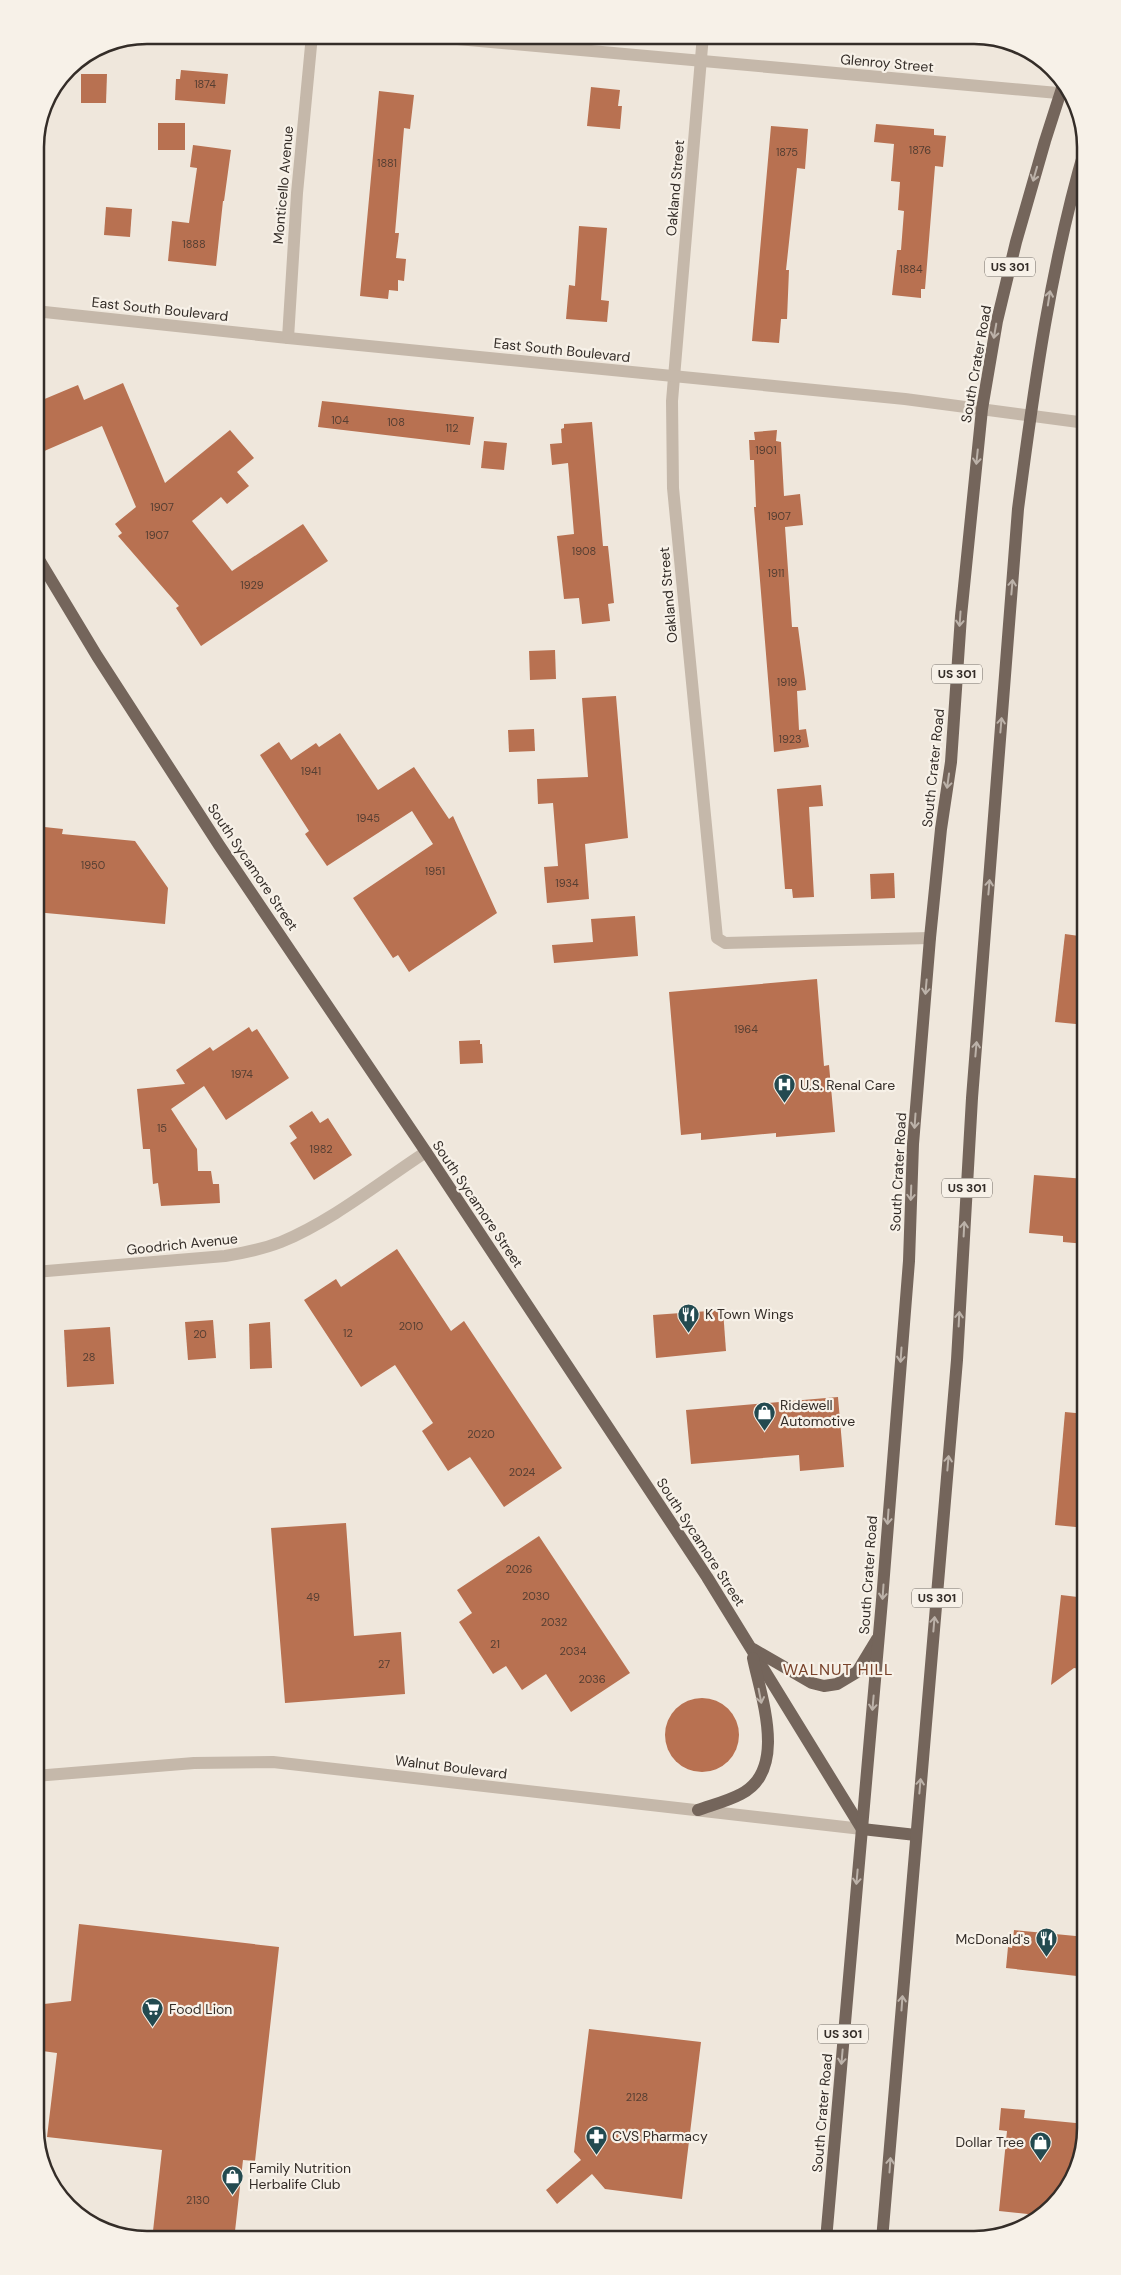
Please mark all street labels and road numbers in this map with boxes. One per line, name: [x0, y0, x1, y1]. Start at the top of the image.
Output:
street label: Glenroy Street: [840, 50, 934, 76]
street label: Monticello Avenue: [269, 125, 297, 245]
street label: Oakland Street: [662, 139, 688, 237]
road number: US 301: [985, 258, 1035, 276]
street label: East South Boulevard: [91, 293, 229, 325]
street label: South Crater Road: [957, 304, 995, 424]
street label: East South Boulevard: [493, 334, 631, 366]
street label: Oakland Street: [655, 546, 681, 644]
road number: US 301: [932, 664, 982, 684]
street label: South Crater Road: [918, 708, 948, 828]
street label: South Sycamore Street: [204, 800, 302, 934]
street label: South Crater Road: [886, 1112, 910, 1232]
street label: South Sycamore Street: [429, 1137, 527, 1271]
road number: US 301: [942, 1178, 992, 1198]
street label: Goodrich Avenue: [125, 1229, 239, 1259]
street label: South Sycamore Street: [653, 1474, 749, 1610]
street label: South Crater Road: [855, 1515, 881, 1635]
road number: US 301: [912, 1589, 962, 1608]
street label: Walnut Boulevard: [394, 1751, 508, 1783]
road number: US 301: [818, 2025, 868, 2044]
street label: South Crater Road: [808, 2053, 836, 2173]

